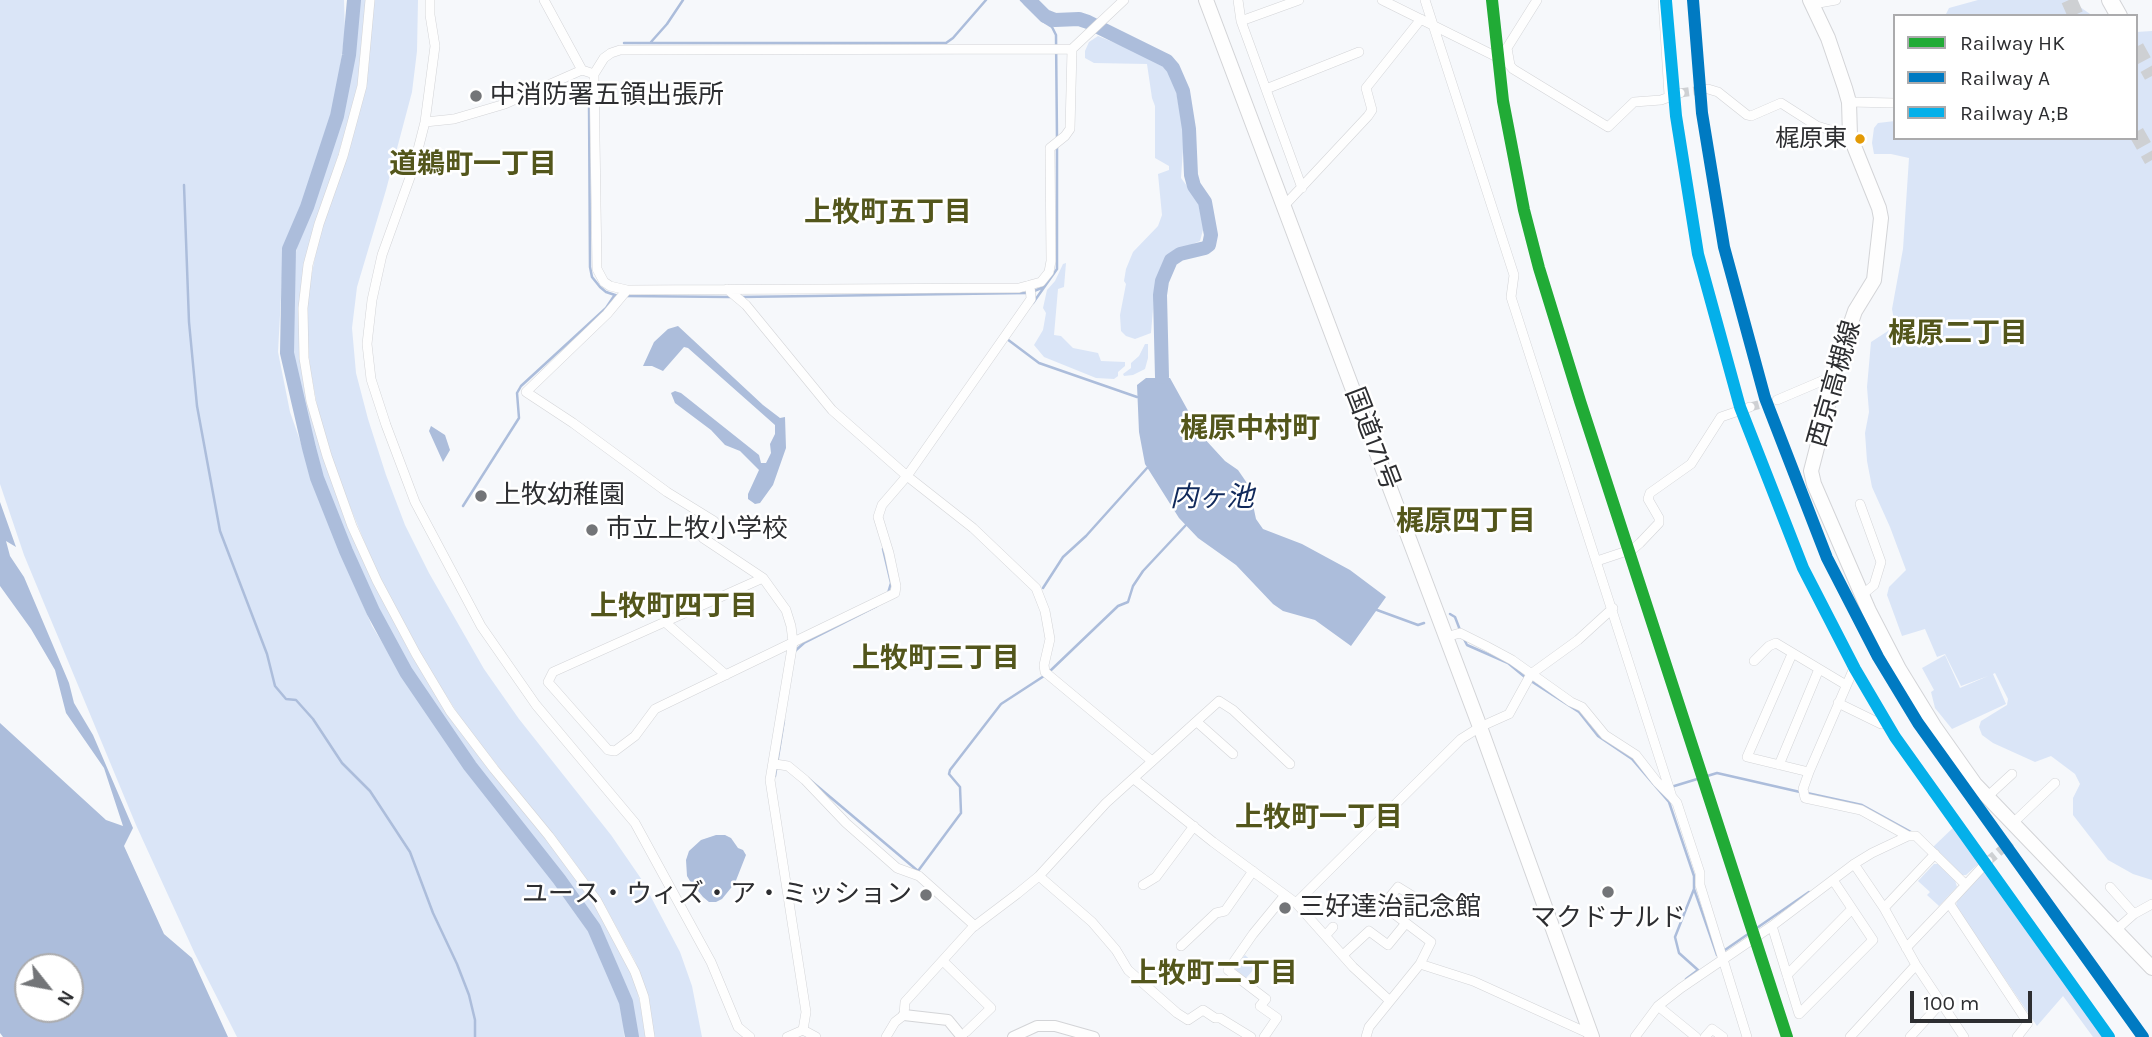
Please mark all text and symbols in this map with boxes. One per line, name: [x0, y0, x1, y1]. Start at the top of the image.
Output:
legend: [1893, 14, 2138, 140]
text: Railway HK: [1960, 31, 2065, 55]
text: Railway A: [1960, 66, 2050, 90]
place label: 中消防署五領出張所: [490, 80, 724, 112]
marker: 中消防署五領出張所: [468, 88, 484, 104]
text: Railway A;B: [1960, 101, 2069, 125]
place label: 梶原東: [1775, 125, 1847, 153]
marker: 梶原東: [1853, 132, 1867, 146]
district label: 道鵜町一丁目: [389, 148, 557, 182]
district label: 上牧町五丁目: [804, 196, 972, 230]
street label: 西京高槻線: [1802, 317, 1868, 451]
district label: 梶原二丁目: [1888, 317, 2028, 351]
street label: 国道171号: [1338, 383, 1406, 495]
district label: 梶原中村町: [1180, 412, 1320, 446]
place label: 上牧幼稚園: [495, 480, 625, 512]
water label: 内ヶ池: [1170, 481, 1254, 515]
marker: 上牧幼稚園: [473, 488, 489, 504]
district label: 梶原四丁目: [1396, 505, 1536, 539]
place label: 市立上牧小学校: [606, 514, 788, 546]
marker: 市立上牧小学校: [584, 522, 600, 538]
district label: 上牧町四丁目: [590, 590, 758, 624]
district label: 上牧町三丁目: [852, 642, 1020, 676]
district label: 上牧町一丁目: [1235, 801, 1403, 835]
place label: ユース・ウィズ・ア・ミッション: [522, 879, 912, 911]
marker: マクドナルド: [1600, 884, 1616, 900]
marker: ユース・ウィズ・ア・ミッション: [918, 887, 934, 903]
place label: 三好達治記念館: [1299, 892, 1481, 924]
marker: 三好達治記念館: [1277, 900, 1293, 916]
place label: マクドナルド: [1530, 903, 1686, 935]
north arrow: [14, 953, 84, 1023]
district label: 上牧町二丁目: [1130, 957, 1298, 991]
scale bar: [1914, 978, 2036, 1022]
text: N: [52, 986, 78, 1009]
text: 100 m: [1923, 991, 1980, 1015]

